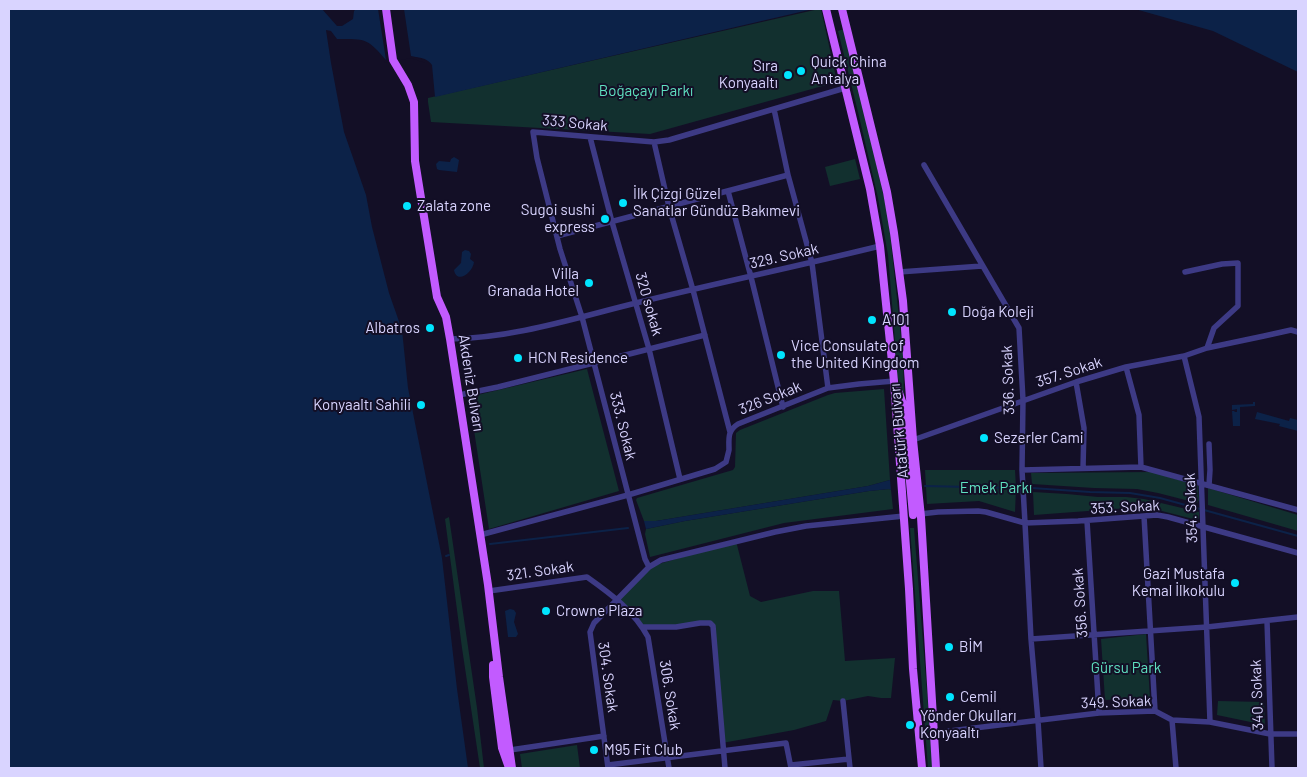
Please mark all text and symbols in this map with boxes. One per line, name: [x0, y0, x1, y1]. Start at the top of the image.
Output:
place label: Quick China Antalya: [811, 53, 887, 88]
place label: Sıra Konyaaltı: [719, 57, 778, 92]
marker: Quick China Antalya: [795, 65, 807, 77]
marker: Sıra Konyaaltı: [782, 69, 794, 81]
park label: Boğaçayı Parkı: [599, 82, 693, 100]
street label: 333 Sokak: [542, 111, 608, 135]
place label: İlk Çizgi Güzel Sanatlar Gündüz Bakımevi: [633, 185, 800, 220]
place label: Zalata zone: [417, 197, 491, 215]
marker: İlk Çizgi Güzel Sanatlar Gündüz Bakımevi: [617, 197, 629, 209]
marker: Zalata zone: [401, 200, 413, 212]
place label: Sugoi sushi express: [521, 201, 595, 236]
marker: Sugoi sushi express: [599, 213, 611, 225]
street label: 329. Sokak: [748, 239, 820, 273]
place label: Villa Granada Hotel: [488, 265, 579, 300]
street label: 320 sokak: [631, 270, 667, 338]
marker: Villa Granada Hotel: [583, 277, 595, 289]
place label: Doğa Koleji: [962, 303, 1034, 321]
marker: Doğa Koleji: [946, 306, 958, 318]
place label: A101: [882, 311, 910, 329]
marker: A101: [866, 314, 878, 326]
place label: Albatros: [365, 319, 420, 337]
marker: Albatros: [424, 322, 436, 334]
street label: Akdeniz Bulvarı: [454, 333, 488, 433]
place label: Vice Consulate of the United Kingdom: [791, 337, 919, 372]
street label: 336. Sokak: [998, 345, 1018, 415]
place label: HCN Residence: [528, 349, 628, 367]
marker: Vice Consulate of the United Kingdom: [775, 349, 787, 361]
marker: HCN Residence: [512, 352, 524, 364]
street label: 357. Sokak: [1034, 353, 1104, 391]
street label: 326 Sokak: [736, 377, 804, 419]
street label: Atatürk Bulvarı: [886, 383, 912, 479]
street label: 333. Sokak: [606, 390, 640, 462]
place label: Konyaaltı Sahili: [313, 396, 411, 414]
marker: Konyaaltı Sahili: [415, 399, 427, 411]
place label: Sezerler Cami: [994, 429, 1084, 447]
marker: Sezerler Cami: [978, 432, 990, 444]
street label: 354. Sokak: [1181, 473, 1201, 543]
park label: Emek Parkı: [960, 479, 1032, 497]
street label: 353. Sokak: [1090, 496, 1160, 518]
street label: 321. Sokak: [505, 557, 575, 585]
place label: Gazi Mustafa Kemal İlkokulu: [1132, 565, 1225, 600]
street label: 356. Sokak: [1069, 568, 1091, 638]
marker: Gazi Mustafa Kemal İlkokulu: [1229, 577, 1241, 589]
place label: Crowne Plaza: [556, 602, 642, 620]
marker: Crowne Plaza: [540, 605, 552, 617]
place label: BİM: [959, 638, 983, 656]
street label: 304. Sokak: [594, 641, 622, 713]
marker: BİM: [943, 641, 955, 653]
street label: 306. Sokak: [656, 659, 684, 731]
park label: Gürsu Park: [1091, 659, 1161, 677]
street label: 340. Sokak: [1247, 659, 1267, 731]
place label: Cemil: [960, 688, 997, 706]
marker: Cemil: [944, 691, 956, 703]
street label: 349. Sokak: [1080, 692, 1152, 712]
place label: Yönder Okulları Konyaaltı: [920, 707, 1016, 742]
marker: Yönder Okulları Konyaaltı: [904, 719, 916, 731]
place label: M95 Fit Club: [604, 741, 683, 759]
marker: M95 Fit Club: [588, 744, 600, 756]

